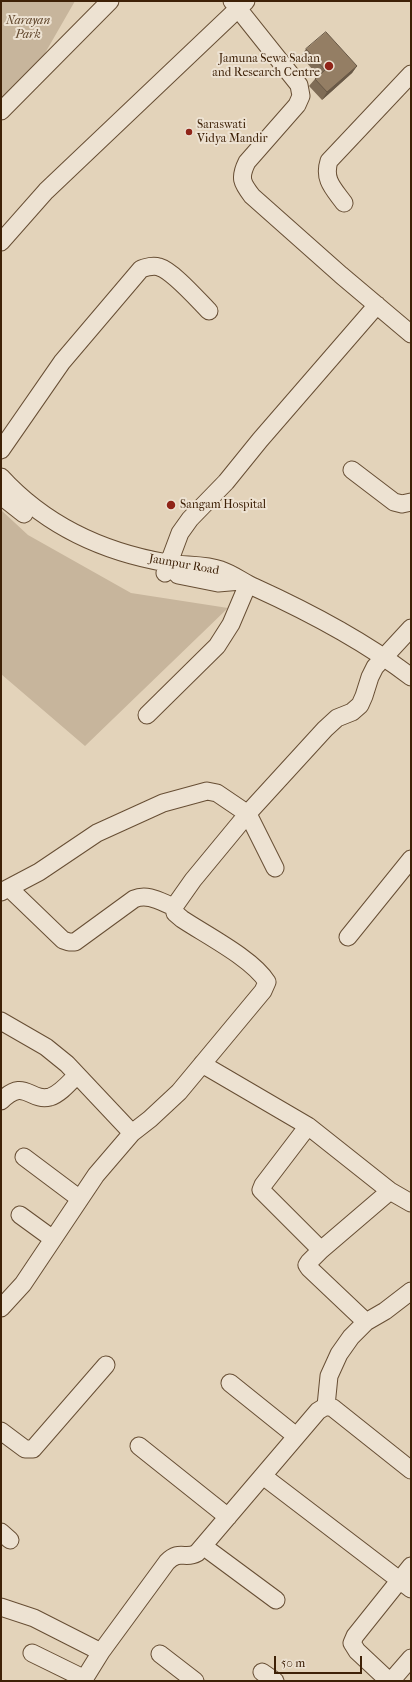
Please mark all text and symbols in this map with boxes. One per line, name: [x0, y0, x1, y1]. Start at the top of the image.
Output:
park label: Narayan Park: [6, 14, 50, 42]
place label: Jamuna Sewa Sadan and Research Centre: [212, 52, 320, 80]
marker: Jamuna Sewa Sadan and Research Centre: [323, 60, 335, 72]
place label: Saraswati Vidya Mandir: [197, 118, 268, 146]
marker: Saraswati Vidya Mandir: [184, 127, 194, 137]
place label: Sangam Hospital: [180, 498, 266, 512]
marker: Sangam Hospital: [165, 499, 177, 511]
street label: Jaunpur Road: [148, 552, 220, 578]
scale bar: [276, 1648, 364, 1674]
text: 50 m: [281, 1656, 305, 1670]

